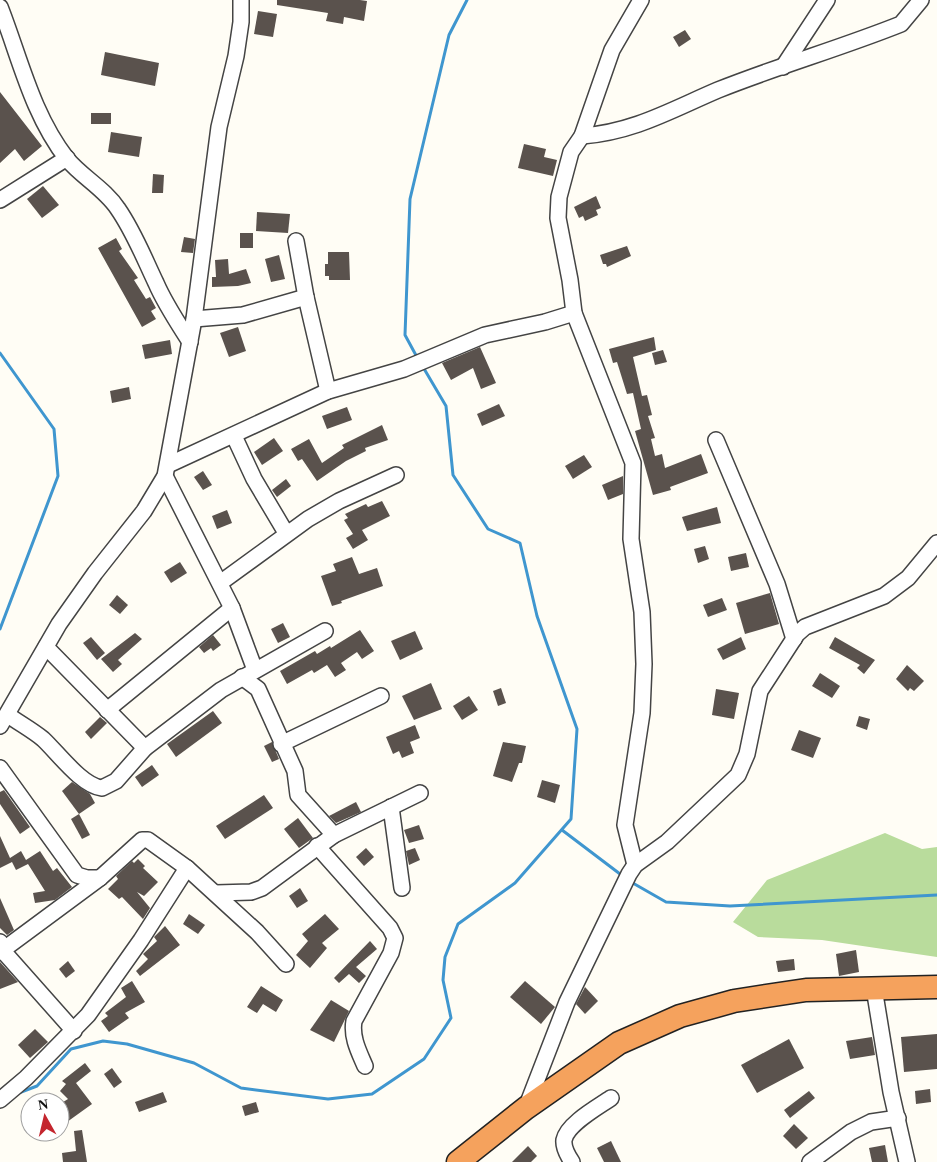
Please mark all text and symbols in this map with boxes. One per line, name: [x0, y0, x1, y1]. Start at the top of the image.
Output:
north arrow: [20, 1092, 70, 1142]
text: N: [37, 1096, 49, 1113]

